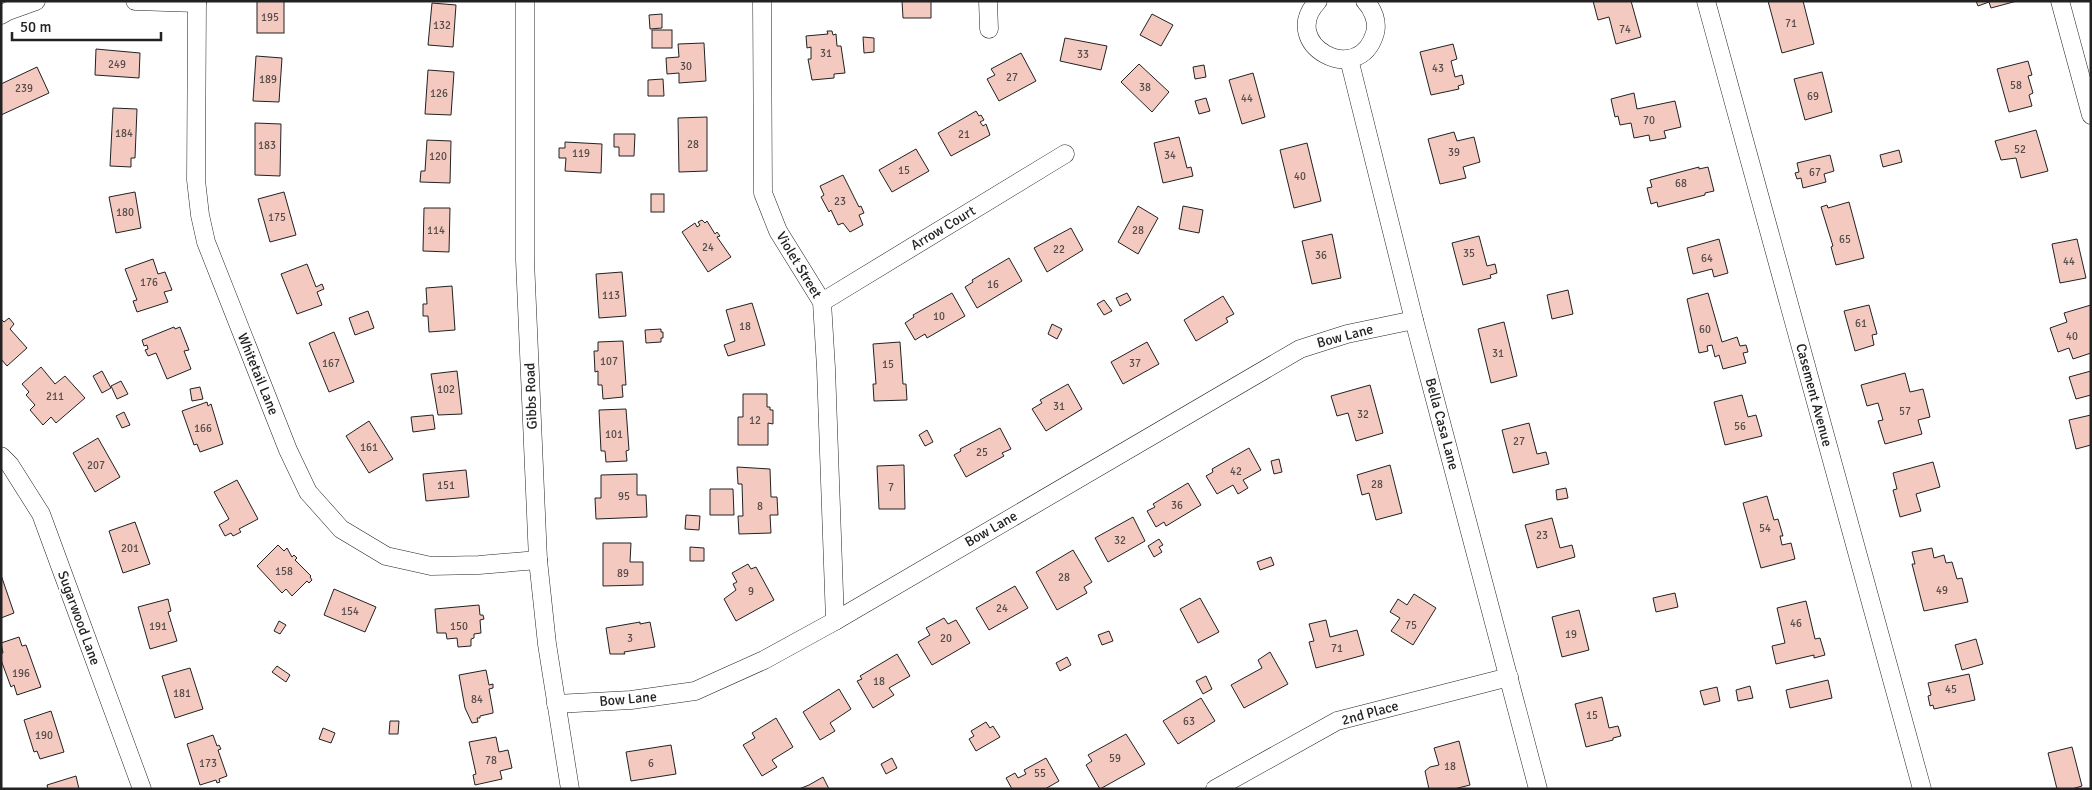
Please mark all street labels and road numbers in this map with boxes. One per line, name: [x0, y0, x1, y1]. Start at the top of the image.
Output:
street label: Arrow Court: [908, 202, 979, 254]
street label: Violet Street: [773, 229, 826, 301]
street label: Bow Lane: [1315, 320, 1375, 352]
street label: Whitetail Lane: [234, 331, 282, 417]
street label: Casement Avenue: [1792, 342, 1836, 448]
street label: Gibbs Road: [521, 362, 541, 430]
street label: Bella Casa Lane: [1422, 376, 1462, 472]
street label: Bow Lane: [962, 507, 1020, 551]
street label: Sugarwood Lane: [54, 568, 104, 668]
street label: Bow Lane: [599, 688, 657, 710]
street label: 2nd Place: [1340, 697, 1400, 729]

